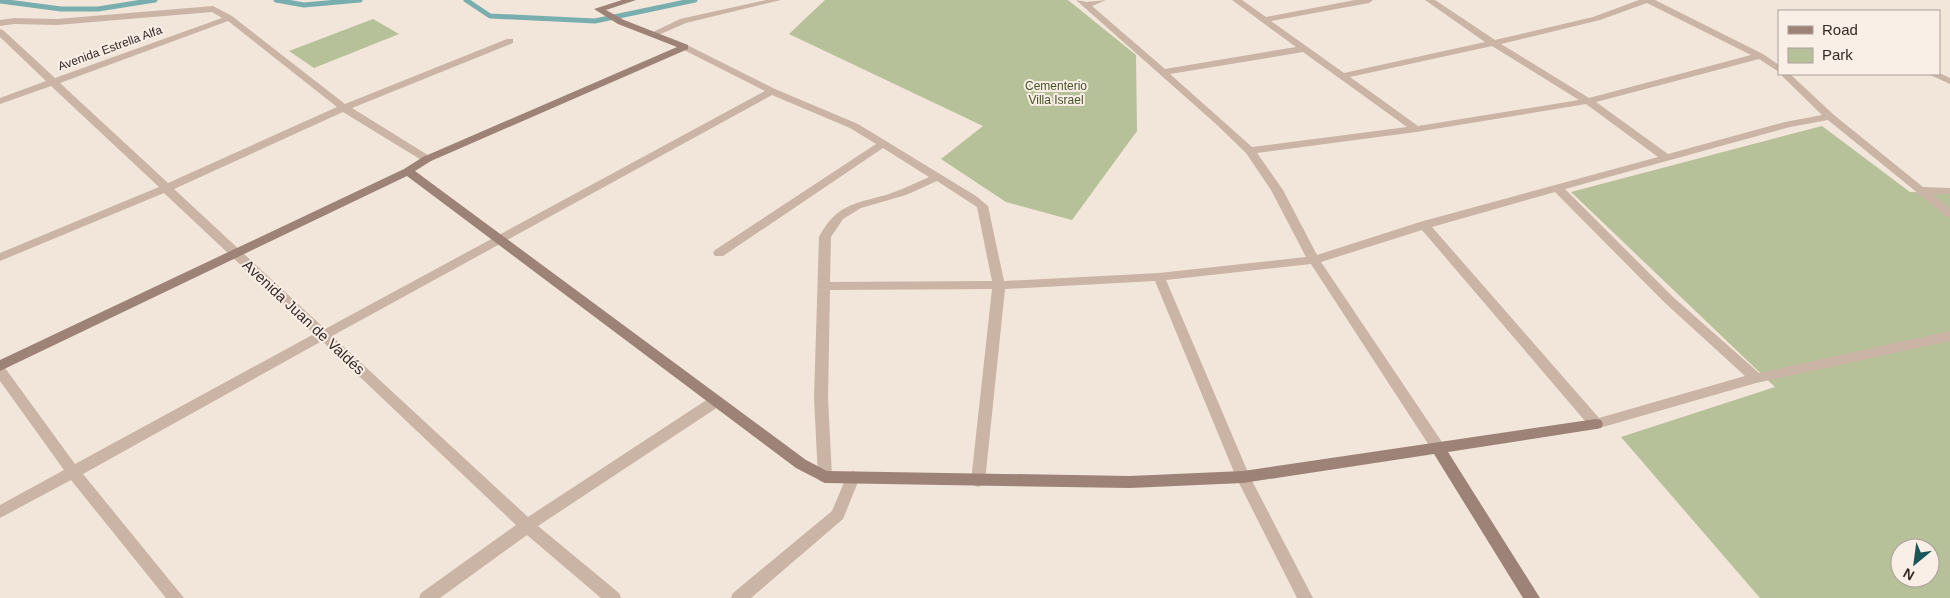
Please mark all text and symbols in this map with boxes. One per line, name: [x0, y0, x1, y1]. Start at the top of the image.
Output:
legend: [1778, 10, 1940, 75]
text: Road: [1822, 21, 1858, 38]
street label: Avenida Estrella Alfa: [56, 23, 164, 73]
text: Park: [1822, 46, 1853, 63]
park label: Cementerio Villa Israel: [1025, 79, 1087, 107]
street label: Avenida Juan de Valdés: [240, 256, 368, 378]
north arrow: [1890, 538, 1940, 588]
text: N: [1900, 565, 1917, 584]

